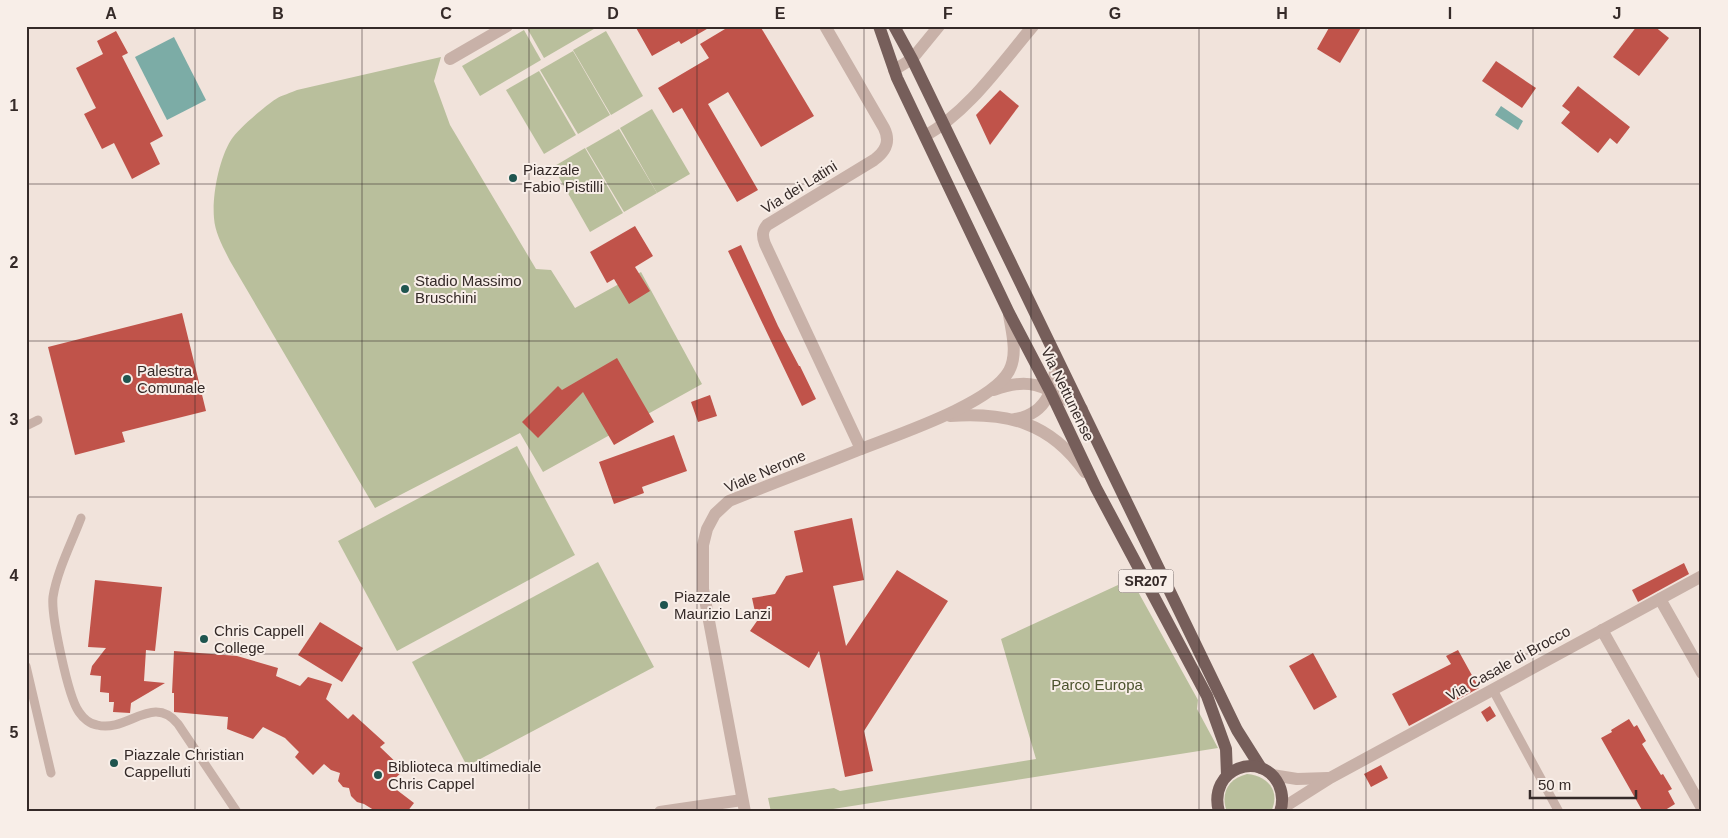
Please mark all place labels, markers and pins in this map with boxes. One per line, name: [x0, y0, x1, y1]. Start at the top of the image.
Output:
place label: Piazzale Fabio Pistilli: [523, 161, 603, 195]
marker: Piazzale Fabio Pistilli: [507, 172, 519, 184]
place label: Stadio Massimo Bruschini: [415, 272, 522, 306]
marker: Stadio Massimo Bruschini: [399, 283, 411, 295]
place label: Palestra Comunale: [137, 362, 205, 396]
marker: Palestra Comunale: [121, 373, 133, 385]
place label: Piazzale Maurizio Lanzi: [674, 588, 771, 622]
marker: Piazzale Maurizio Lanzi: [658, 599, 670, 611]
place label: Chris Cappell College: [214, 622, 304, 656]
marker: Chris Cappell College: [198, 633, 210, 645]
place label: Piazzale Christian Cappelluti: [124, 746, 244, 780]
marker: Piazzale Christian Cappelluti: [108, 757, 120, 769]
place label: Biblioteca multimediale Chris Cappel: [388, 758, 541, 792]
marker: Biblioteca multimediale Chris Cappel: [372, 769, 384, 781]

